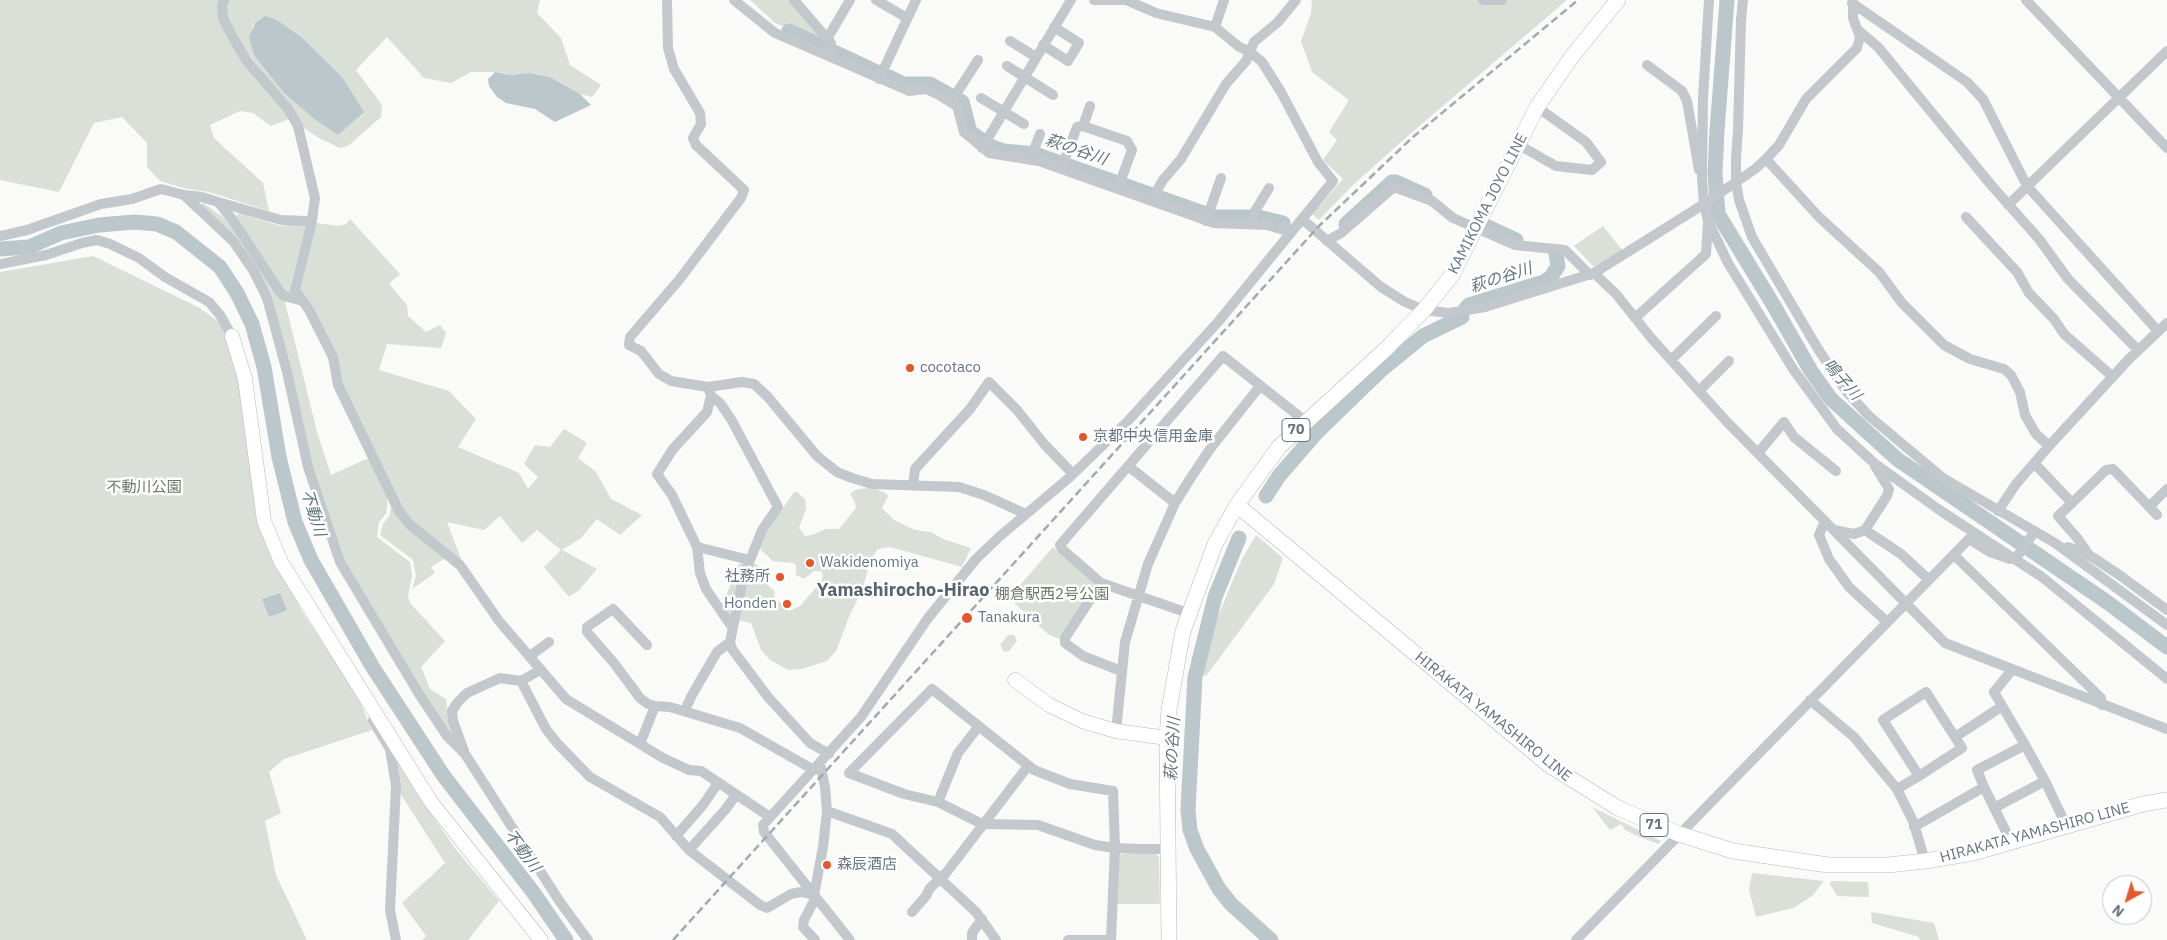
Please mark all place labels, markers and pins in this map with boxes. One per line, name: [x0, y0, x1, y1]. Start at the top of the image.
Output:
place label: cocotaco: [920, 359, 981, 377]
marker: cocotaco: [904, 362, 916, 374]
place label: 京都中央信用金庫: [1093, 428, 1213, 446]
marker: 京都中央信用金庫: [1077, 431, 1089, 443]
place label: Wakidenomiya: [820, 554, 919, 572]
marker: Wakidenomiya: [804, 557, 816, 569]
place label: 社務所: [725, 568, 770, 586]
marker: 社務所: [774, 571, 786, 583]
place label: Honden: [724, 595, 777, 613]
marker: Honden: [781, 598, 793, 610]
place label: Tanakura: [978, 609, 1040, 627]
marker: Tanakura: [960, 611, 974, 625]
place label: 森辰酒店: [837, 856, 897, 874]
marker: 森辰酒店: [821, 859, 833, 871]

